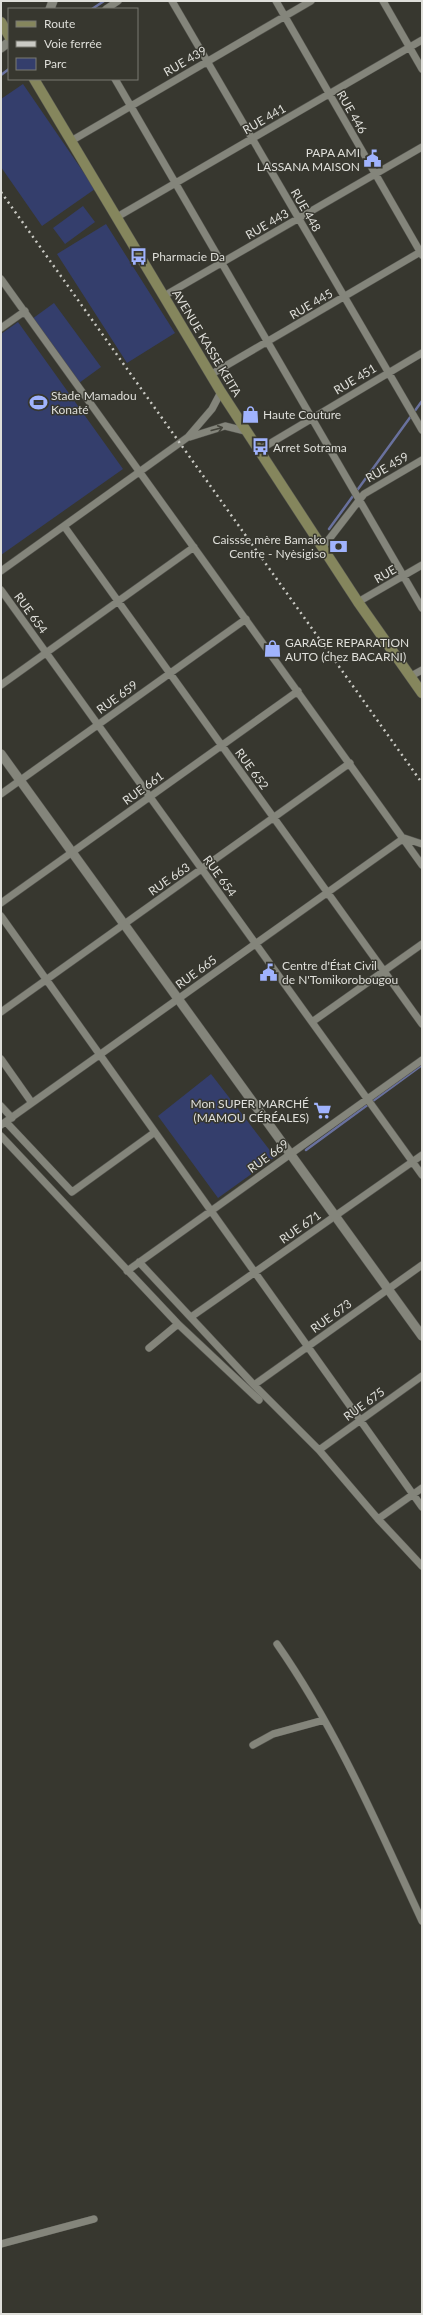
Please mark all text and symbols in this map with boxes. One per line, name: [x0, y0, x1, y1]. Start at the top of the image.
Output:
legend: [8, 8, 138, 80]
text: Route: [44, 16, 75, 31]
text: Voie ferrée: [44, 36, 102, 51]
street label: RUE 439: [161, 43, 209, 79]
text: Parc: [44, 56, 67, 71]
street label: RUE 446: [334, 88, 370, 136]
street label: RUE 441: [240, 101, 288, 137]
place label: PAPA AMI LASSANA MAISON: [257, 145, 360, 174]
public building icon: PAPA AMI LASSANA MAISON: [363, 149, 383, 169]
street label: RUE 448: [288, 186, 324, 234]
street label: RUE 443: [243, 206, 291, 242]
bus stop icon: Pharmacie Da: [129, 246, 149, 266]
place label: Pharmacie Da: [152, 249, 225, 264]
street label: RUE 445: [287, 286, 335, 322]
street label: AVENUE KASSE KEITA: [169, 287, 245, 400]
street label: RUE 451: [331, 360, 379, 398]
place label: Stade Mamadou Konaté: [51, 388, 137, 417]
sports icon: Stade Mamadou Konaté: [28, 392, 48, 412]
shop icon: Haute Couture: [240, 404, 260, 424]
place label: Haute Couture: [263, 407, 341, 422]
one-way arrow: [210, 424, 223, 432]
bus stop icon: Arret Sotrama: [250, 437, 270, 457]
place label: Arret Sotrama: [273, 440, 347, 455]
street label: RUE 459: [363, 449, 411, 485]
place label: Caissse mère Bamako Centre - Nyèsigiso: [212, 532, 326, 561]
bank icon: Caissse mère Bamako Centre - Nyèsigiso: [329, 536, 349, 556]
street label: RUE: [371, 562, 399, 586]
street label: RUE 654: [11, 590, 51, 637]
place label: GARAGE REPARATION AUTO (chez BACARNI): [285, 635, 409, 664]
shop icon: GARAGE REPARATION AUTO (chez BACARNI): [262, 639, 282, 659]
street label: RUE 659: [94, 677, 141, 717]
street label: RUE 652: [232, 746, 272, 793]
street label: RUE 661: [120, 768, 167, 808]
street label: RUE 654: [200, 853, 240, 900]
street label: RUE 663: [145, 859, 193, 899]
street label: RUE 665: [173, 952, 220, 992]
place label: Centre d'État Civil de N'Tomikorobougou: [282, 958, 398, 987]
public building icon: Centre d'État Civil de N'Tomikorobougou: [259, 962, 279, 982]
place label: Mon SUPER MARCHÉ (MAMOU CÉRÉALES): [191, 1096, 309, 1125]
supermarket icon: Mon SUPER MARCHÉ (MAMOU CÉRÉALES): [312, 1100, 332, 1120]
street label: RUE 669: [245, 1136, 292, 1176]
street label: RUE 671: [276, 1207, 324, 1247]
street label: RUE 673: [308, 1296, 355, 1336]
street label: RUE 675: [341, 1384, 388, 1424]

